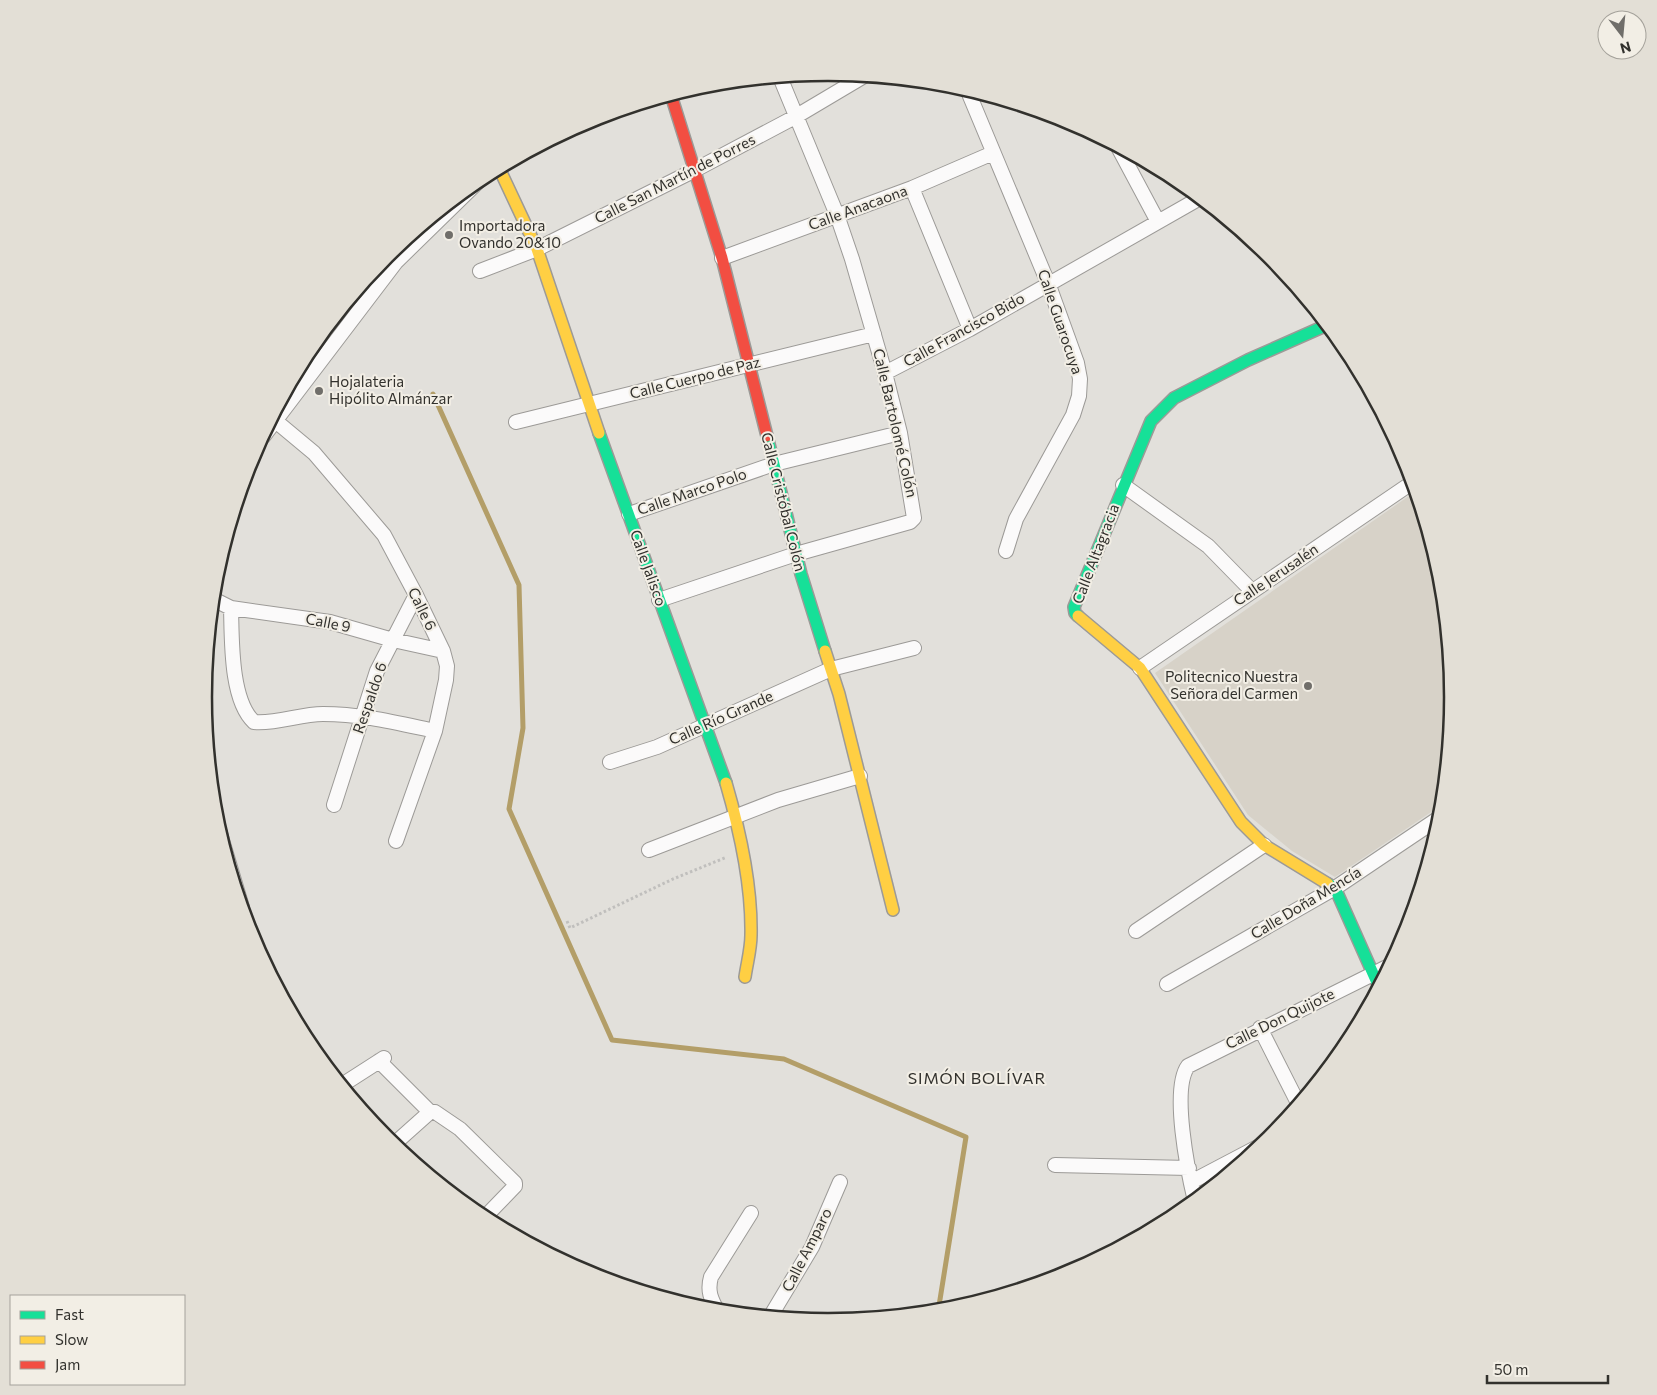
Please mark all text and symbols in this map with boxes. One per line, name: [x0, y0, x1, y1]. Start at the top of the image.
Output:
north arrow: [1597, 10, 1647, 60]
text: N: [1618, 38, 1633, 58]
street label: Calle San Martín de Porres: [591, 130, 758, 227]
street label: Calle Anacaona: [806, 181, 910, 233]
place label: Importadora Ovando 20&10: [459, 216, 561, 251]
marker: Importadora Ovando 20&10: [443, 229, 455, 241]
street label: Calle Guarocuya: [1035, 267, 1087, 376]
street label: Calle Francisco Bido: [900, 288, 1027, 370]
street label: Calle Bartolomé Colón: [870, 347, 922, 499]
street label: Calle Cuerpo de Paz: [628, 352, 762, 402]
place label: Hojalateria Hipólito Almánzar: [329, 372, 452, 407]
marker: Hojalateria Hipólito Almánzar: [313, 385, 325, 397]
street label: Calle Cristóbal Colón: [758, 430, 810, 573]
street label: Calle Marco Polo: [635, 464, 749, 518]
street label: Calle Altagracia: [1068, 501, 1122, 606]
street label: Calle Jalisco: [627, 527, 671, 608]
street label: Calle Jerusalén: [1230, 539, 1321, 609]
street label: Calle 6: [405, 584, 441, 633]
street label: Calle 9: [304, 609, 352, 635]
street label: Respaldo 6: [348, 660, 390, 736]
place label: Politecnico Nuestra Señora del Carmen: [1165, 667, 1298, 702]
marker: Politecnico Nuestra Señora del Carmen: [1302, 680, 1314, 692]
street label: Calle Río Grande: [666, 686, 776, 748]
street label: Calle Doña Mencía: [1247, 862, 1364, 942]
street label: Calle Don Quijote: [1222, 984, 1337, 1052]
district label: SIMÓN BOLÍVAR: [908, 1068, 1046, 1087]
street label: Calle Amparo: [777, 1205, 835, 1294]
legend: [10, 1295, 185, 1385]
text: Fast: [55, 1305, 84, 1323]
text: Slow: [55, 1330, 88, 1348]
scale bar: [1487, 1352, 1608, 1384]
text: Jam: [55, 1355, 80, 1373]
text: 50 m: [1494, 1360, 1528, 1378]

